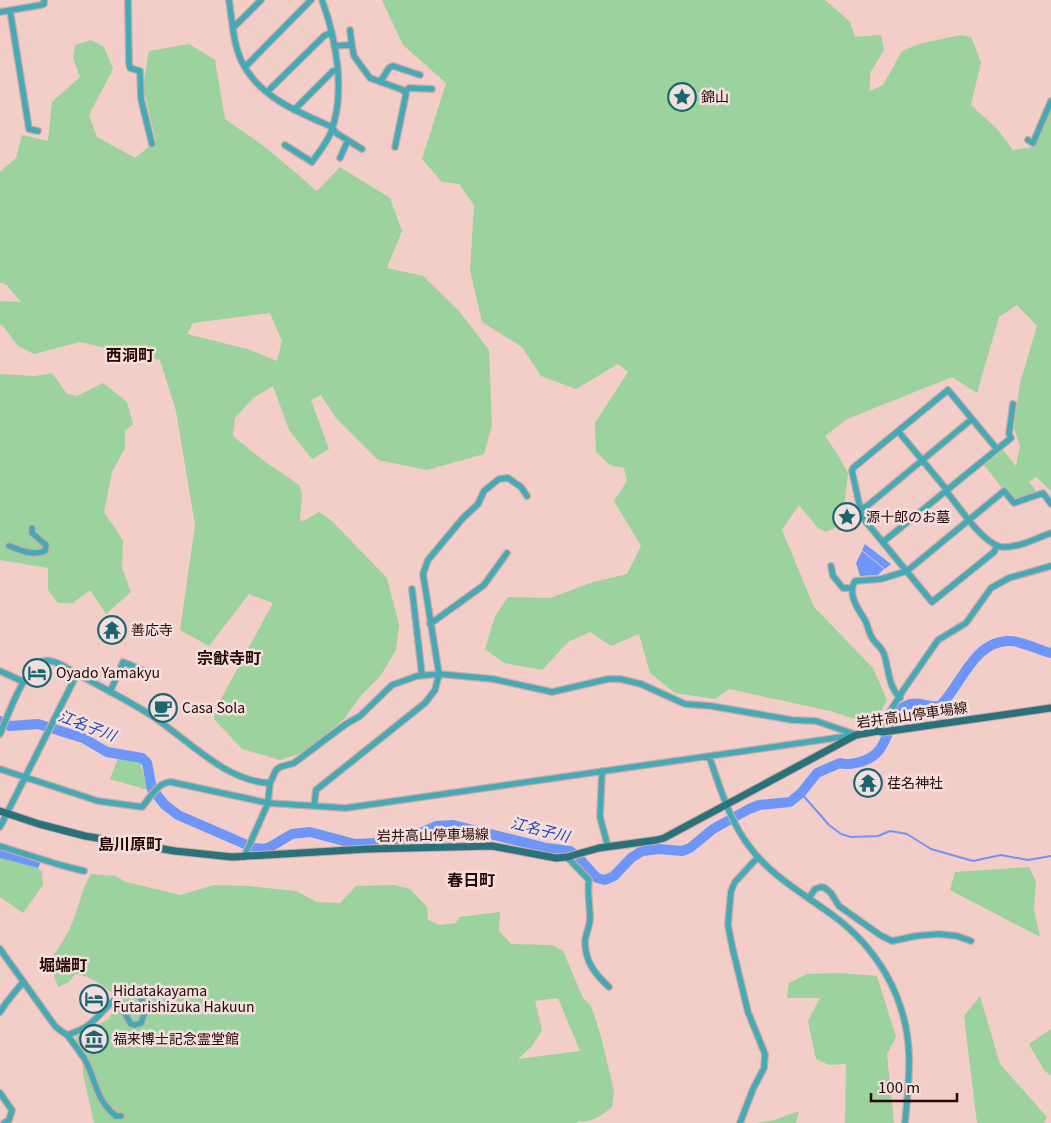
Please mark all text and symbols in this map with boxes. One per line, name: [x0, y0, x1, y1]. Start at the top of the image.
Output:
place icon: 錦山: [667, 82, 697, 112]
place label: 錦山: [701, 86, 729, 106]
district label: 西洞町: [106, 342, 154, 366]
place icon: 源十郎のお墓: [832, 502, 862, 532]
place label: 源十郎のお墓: [866, 506, 950, 526]
temple icon: 善応寺: [97, 615, 127, 645]
place label: 善応寺: [131, 619, 173, 639]
district label: 宗猷寺町: [197, 645, 261, 669]
hotel icon: Oyado Yamakyu: [22, 658, 52, 688]
place label: Oyado Yamakyu: [56, 662, 160, 682]
cafe icon: Casa Sola: [148, 693, 178, 723]
street label: 岩井高山停車場線: [855, 696, 969, 732]
place label: Casa Sola: [182, 697, 245, 717]
water label: 江名子川: [56, 704, 121, 746]
temple icon: 荏名神社: [853, 768, 883, 798]
place label: 荏名神社: [887, 772, 943, 792]
water label: 江名子川: [509, 811, 574, 846]
street label: 岩井高山停車場線: [377, 823, 489, 845]
district label: 島川原町: [98, 831, 162, 855]
district label: 春日町: [447, 867, 495, 891]
district label: 堀端町: [39, 952, 87, 976]
place label: Hidatakayama Futarishizuka Hakuun: [113, 980, 255, 1016]
hotel icon: Hidatakayama Futarishizuka Hakuun: [79, 984, 109, 1014]
museum icon: 福来博士記念霊堂館: [79, 1024, 109, 1054]
place label: 福来博士記念霊堂館: [113, 1028, 239, 1048]
scale bar: [871, 1070, 957, 1102]
text: 100 m: [878, 1076, 920, 1097]

